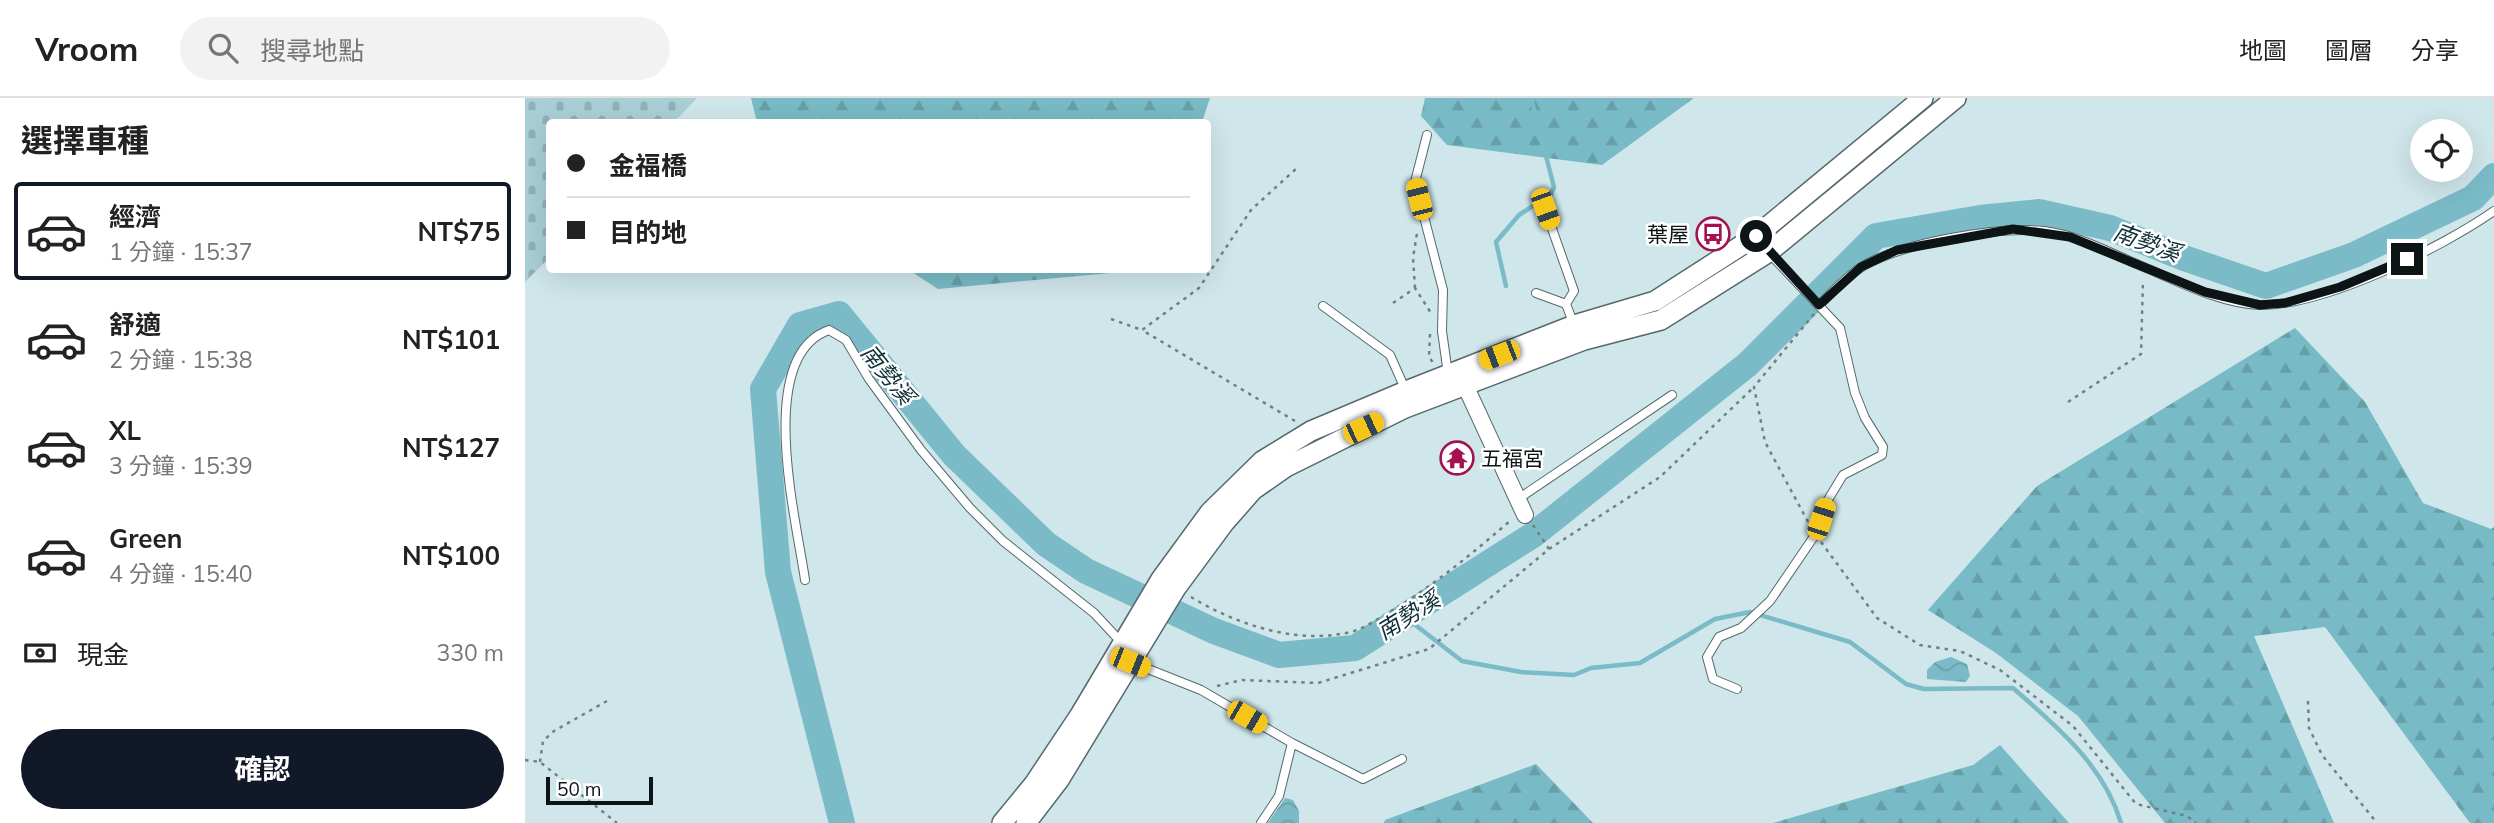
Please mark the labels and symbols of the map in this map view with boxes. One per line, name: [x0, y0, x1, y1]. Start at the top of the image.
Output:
car: [1404, 176, 1435, 222]
car: [1528, 186, 1563, 232]
bus stop icon: 葉屋: [1694, 215, 1732, 253]
water label: 南勢溪: [2110, 217, 2187, 268]
route start: [1740, 220, 1772, 252]
place label: 葉屋: [1647, 221, 1689, 247]
route end: [2391, 243, 2423, 275]
water label: 南勢溪: [855, 338, 923, 412]
car: [1476, 338, 1523, 372]
car: [1340, 410, 1387, 446]
temple icon: 五福宮: [1438, 439, 1476, 477]
place label: 五福宮: [1481, 445, 1544, 471]
car: [1805, 496, 1838, 542]
water label: 南勢溪: [1371, 583, 1447, 646]
car: [1107, 644, 1154, 680]
car: [1224, 697, 1271, 737]
scale bar: [546, 774, 653, 806]

